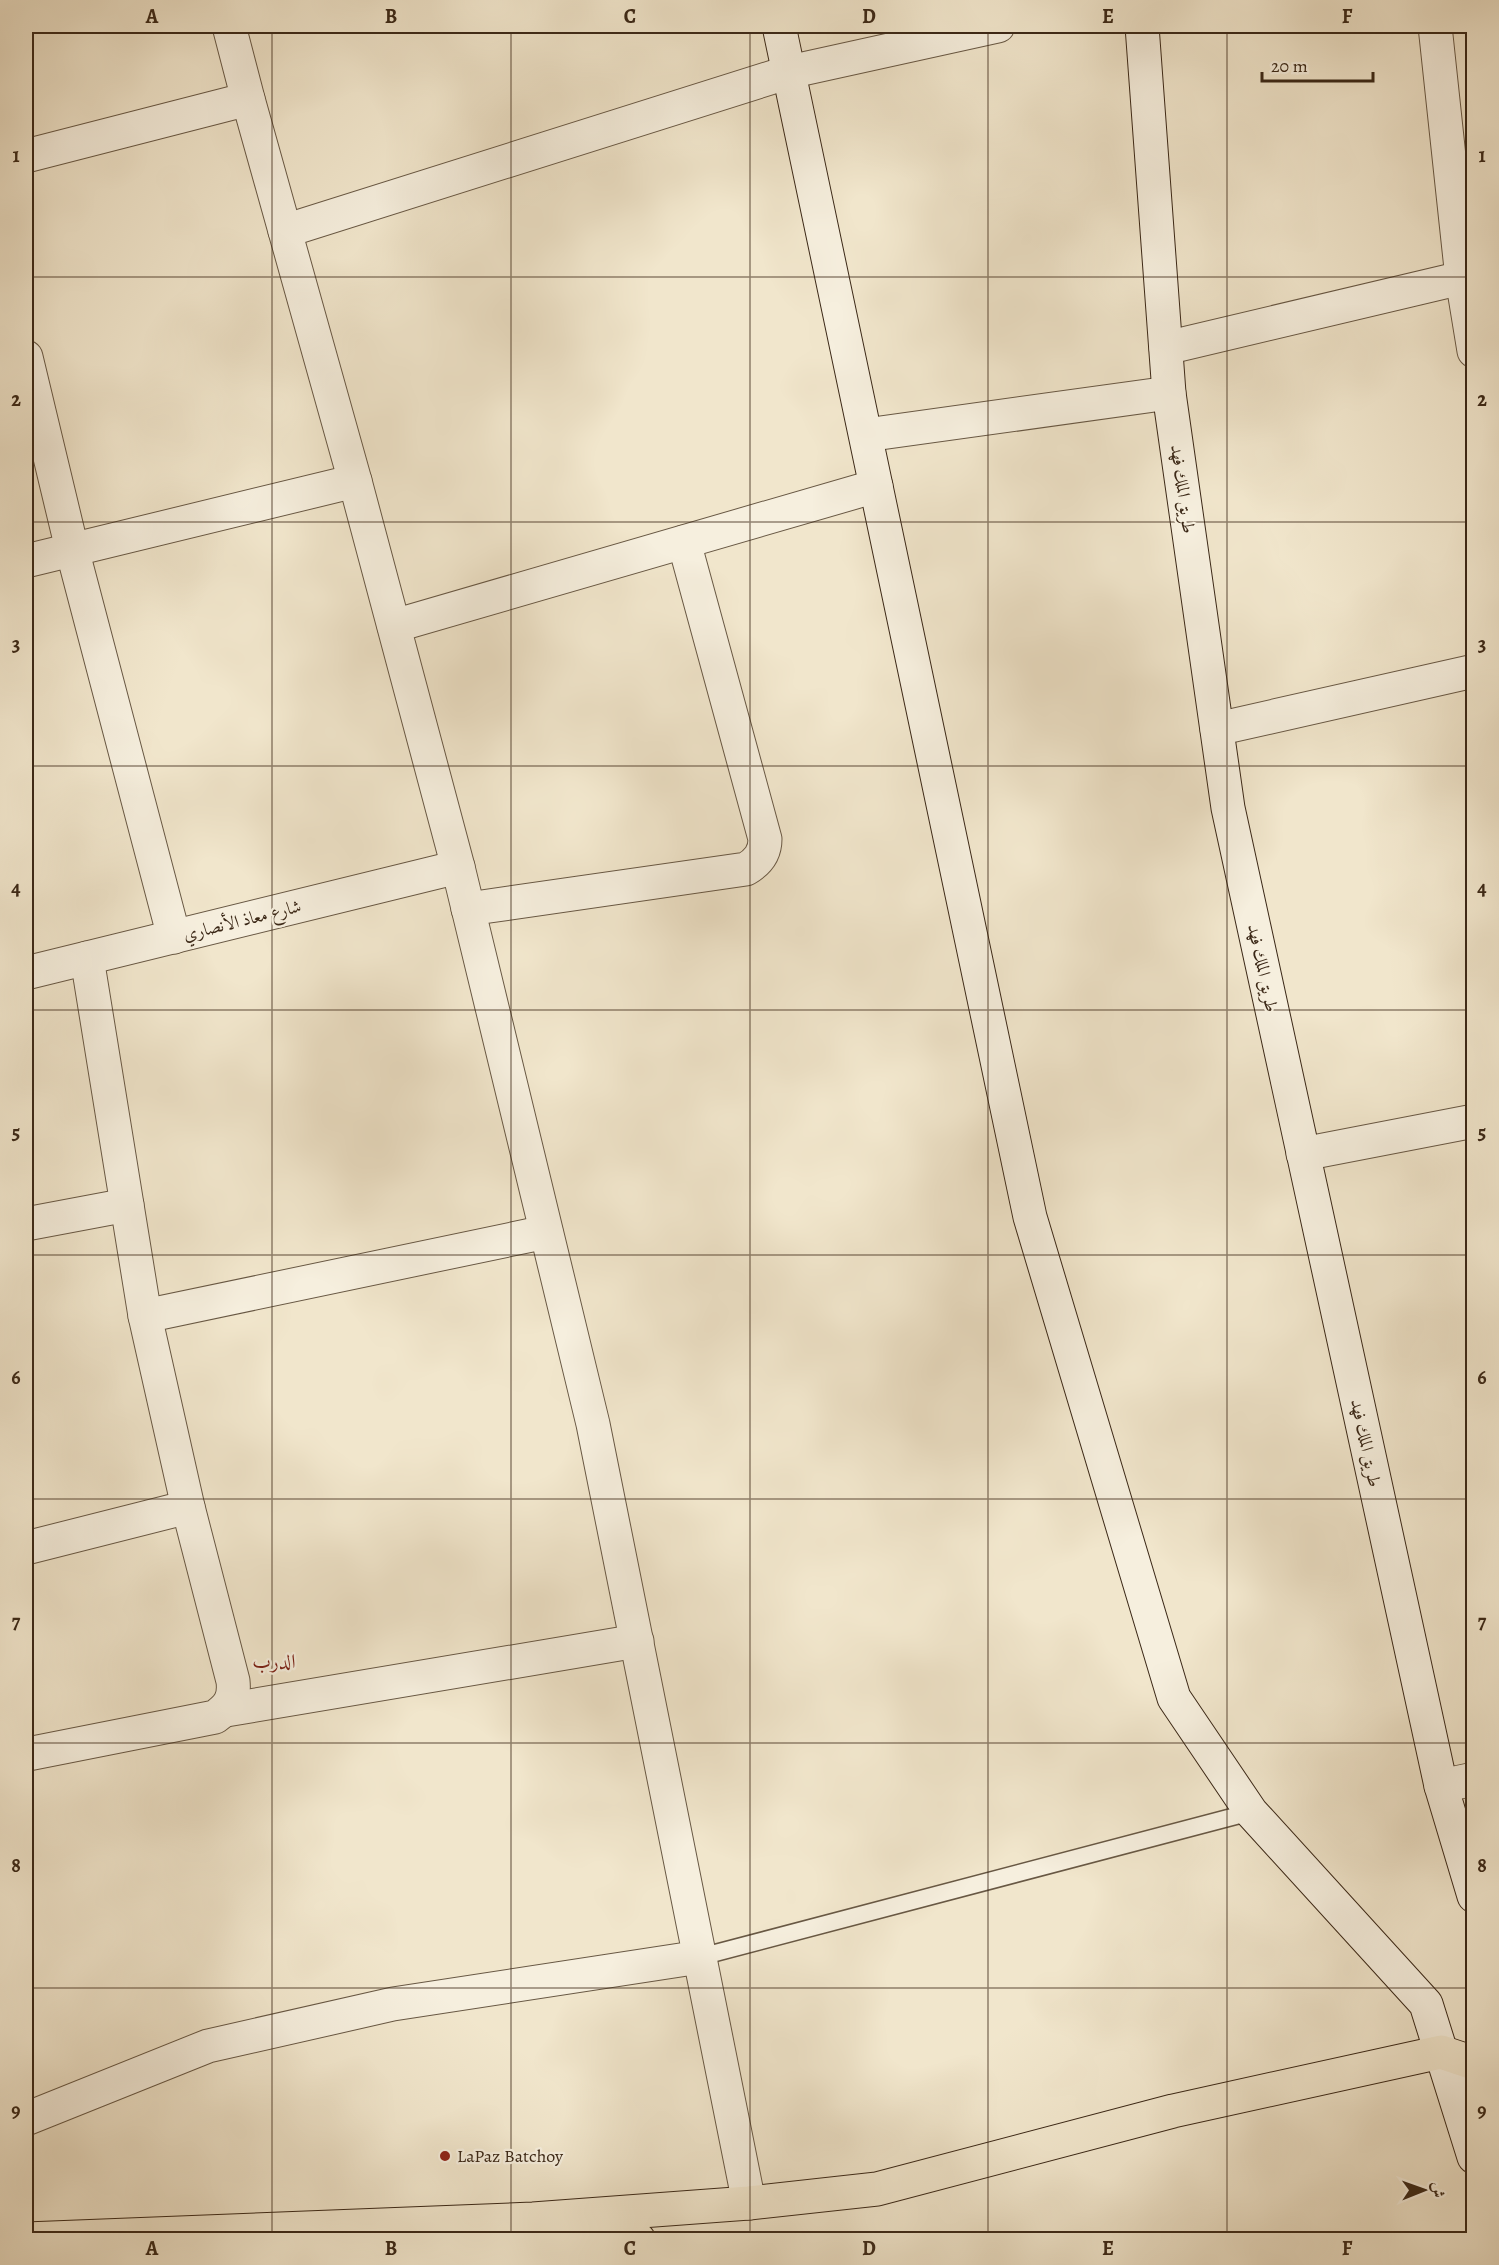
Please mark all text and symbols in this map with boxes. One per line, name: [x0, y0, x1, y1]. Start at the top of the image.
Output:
text: A: [145, 3, 159, 30]
text: B: [385, 3, 397, 30]
text: C: [624, 3, 636, 30]
text: D: [862, 3, 876, 30]
text: E: [1102, 3, 1114, 30]
text: F: [1342, 3, 1353, 30]
scale bar: [1262, 45, 1373, 83]
text: 20 m: [1271, 54, 1308, 78]
text: 1: [12, 142, 20, 169]
text: 1: [1478, 142, 1486, 169]
text: 2: [11, 386, 21, 413]
text: 2: [1477, 386, 1487, 413]
street label: طريق الملك فهد: [1165, 443, 1201, 535]
text: 3: [12, 631, 20, 658]
text: 3: [1478, 631, 1486, 658]
text: 4: [11, 875, 21, 902]
text: 4: [1477, 875, 1487, 902]
street label: شارع معاذ الأنصاري: [180, 893, 304, 949]
street label: طريق الملك فهد: [1242, 922, 1284, 1014]
text: 5: [12, 1119, 20, 1146]
text: 5: [1478, 1119, 1486, 1146]
text: 6: [11, 1364, 21, 1391]
text: 6: [1477, 1364, 1487, 1391]
street label: طريق الملك فهد: [1345, 1397, 1387, 1489]
text: 7: [12, 1608, 21, 1635]
text: 7: [1478, 1608, 1487, 1635]
district label: الدرب: [252, 1648, 296, 1675]
text: 8: [11, 1852, 21, 1879]
text: 8: [1477, 1852, 1487, 1879]
text: 9: [11, 2097, 21, 2124]
text: 9: [1477, 2097, 1487, 2124]
place label: LaPaz Batchoy: [457, 2144, 564, 2168]
marker: LaPaz Batchoy: [438, 2149, 452, 2163]
north arrow: [1394, 2160, 1454, 2220]
text: ش: [1427, 2182, 1449, 2198]
text: A: [145, 2235, 159, 2262]
text: B: [385, 2235, 397, 2262]
text: C: [624, 2235, 636, 2262]
text: D: [862, 2235, 876, 2262]
text: E: [1102, 2235, 1114, 2262]
text: F: [1342, 2235, 1353, 2262]

